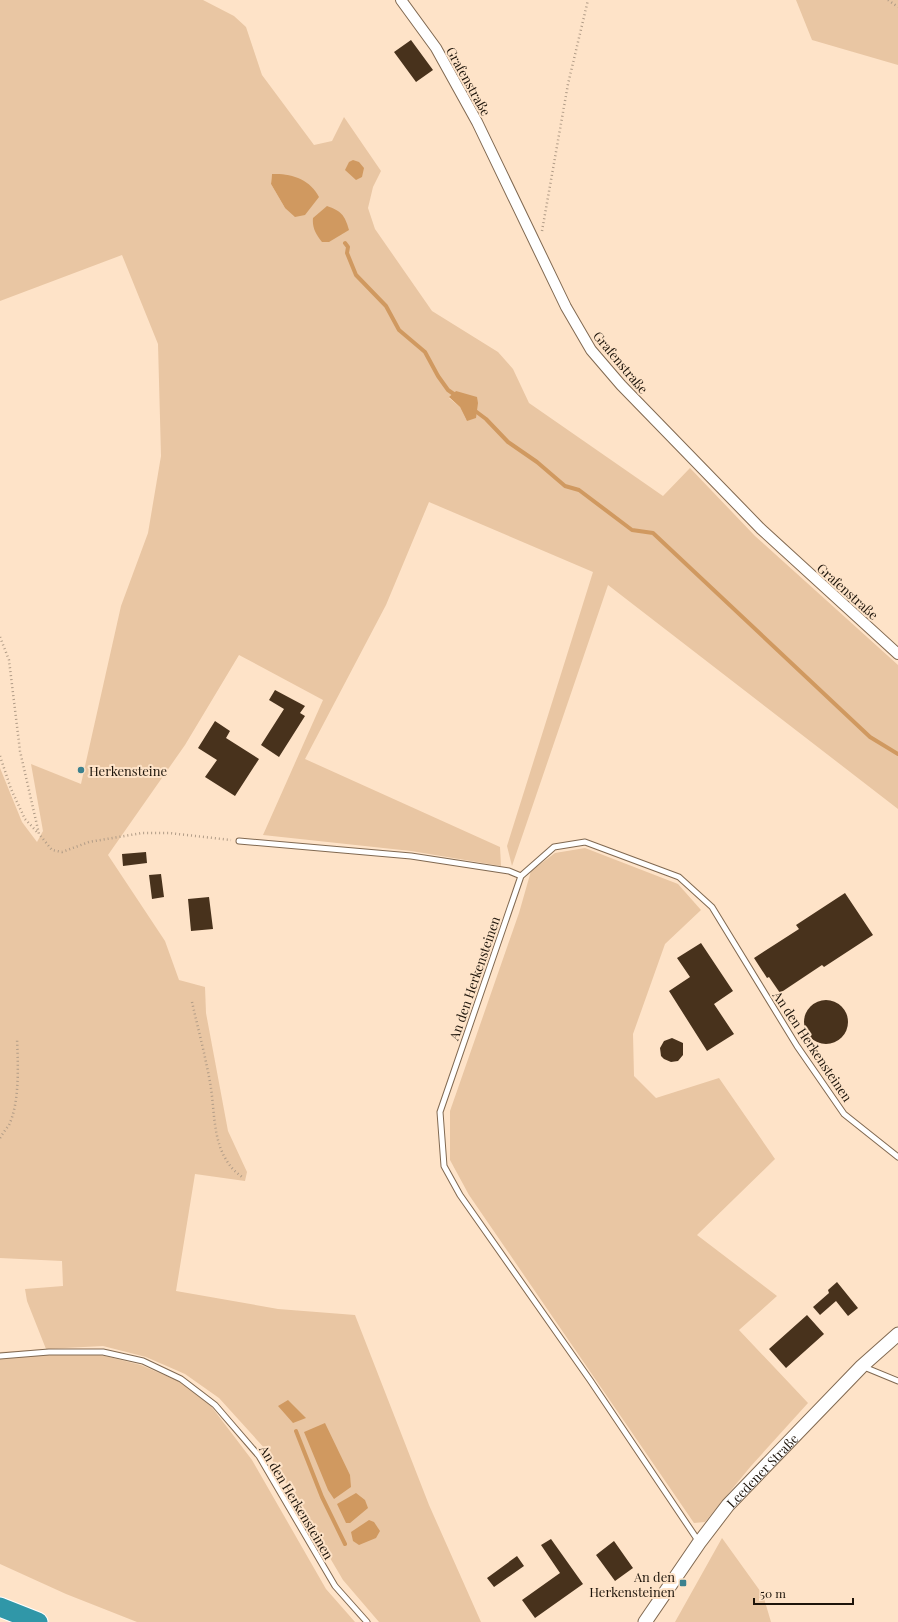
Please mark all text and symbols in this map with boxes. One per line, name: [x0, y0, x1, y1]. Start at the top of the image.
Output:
street label: Grafenstraße: [443, 43, 495, 119]
street label: Grafenstraße: [590, 327, 652, 397]
street label: Grafenstraße: [814, 559, 882, 623]
place label: Herkensteine: [89, 762, 167, 779]
marker: Herkensteine: [76, 765, 86, 775]
street label: An den Herkensteinen: [444, 914, 503, 1043]
street label: An den Herkensteinen: [769, 987, 857, 1105]
street label: Leedener Straße: [722, 1429, 801, 1511]
street label: An den Herkensteinen: [256, 1441, 338, 1562]
place label: An den Herkensteinen: [589, 1568, 675, 1600]
marker: An den Herkensteinen: [678, 1578, 688, 1588]
scale bar: [754, 1580, 853, 1606]
text: 50 m: [760, 1585, 786, 1601]

